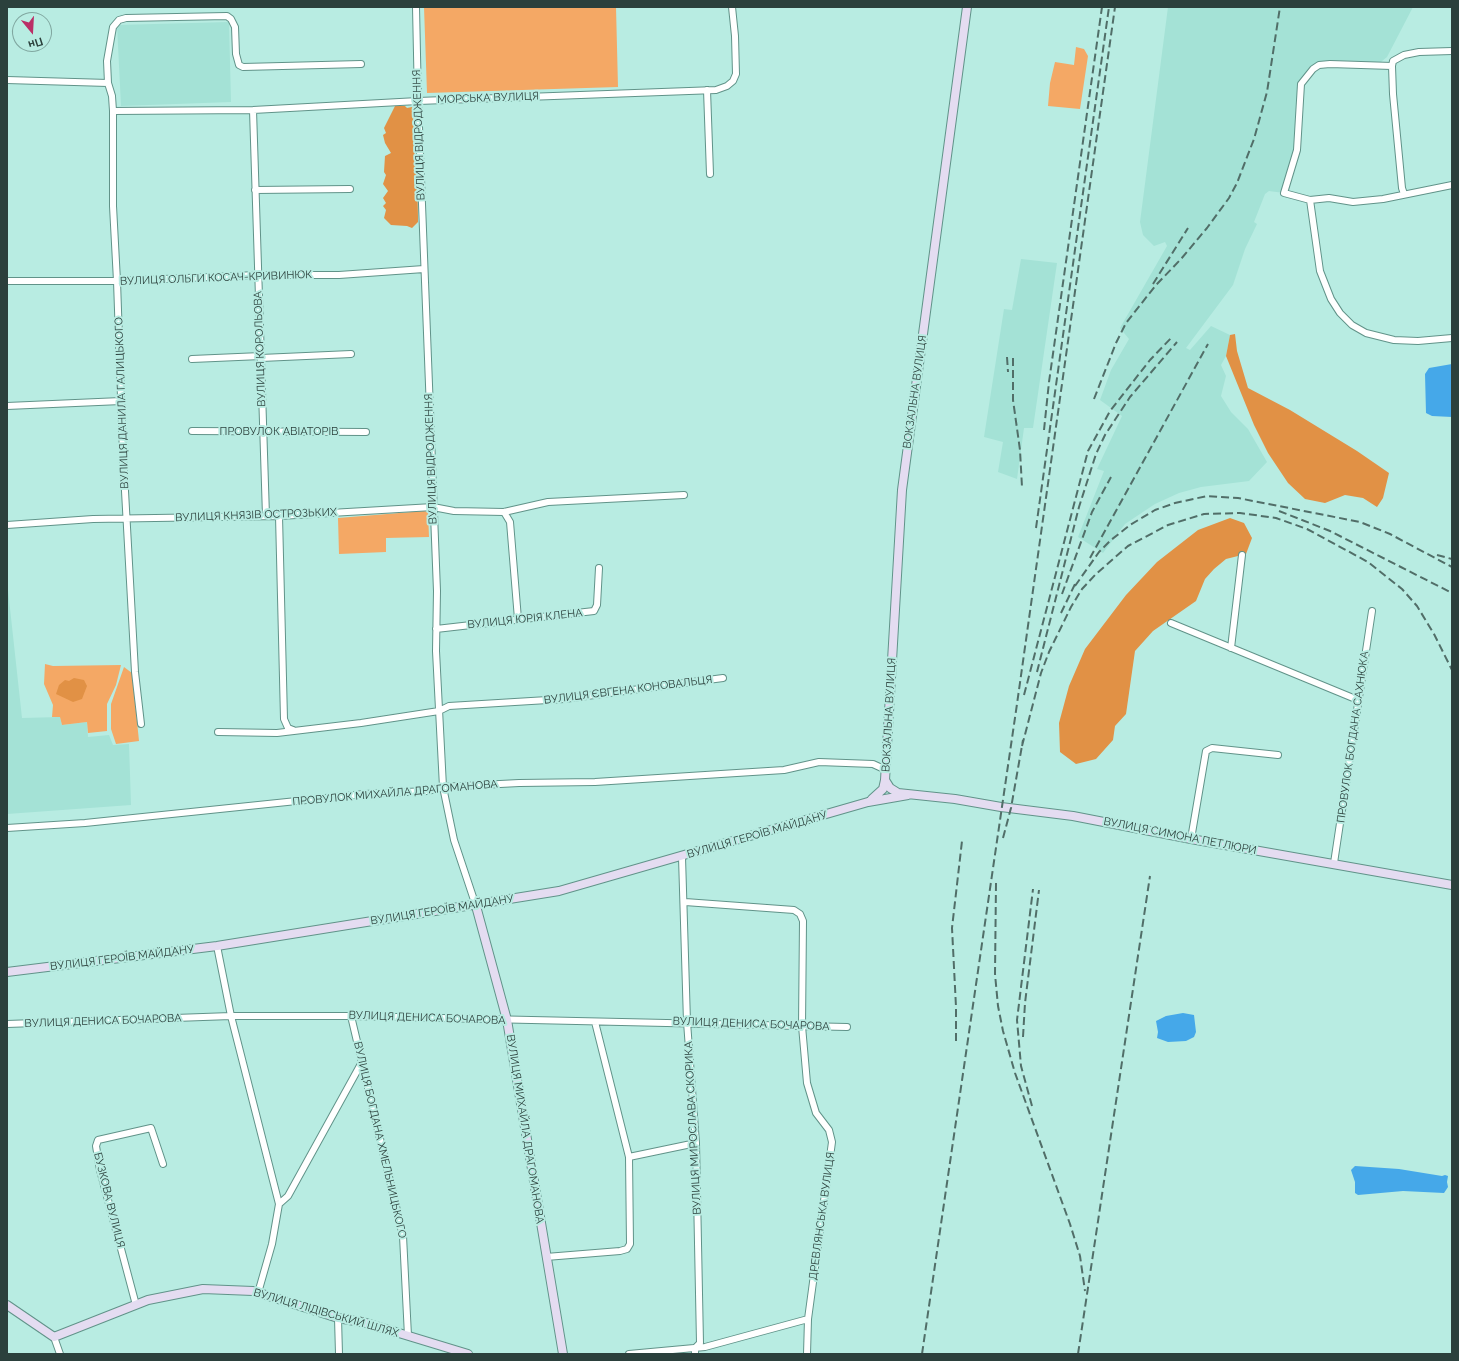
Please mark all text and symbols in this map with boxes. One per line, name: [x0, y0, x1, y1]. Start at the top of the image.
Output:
north arrow: [12, 12, 52, 52]
text: Пн: [27, 34, 45, 51]
street label: ВУЛИЦЯ ВІДРОДЖЕННЯ: [410, 69, 428, 201]
street label: МОРСЬКА ВУЛИЦЯ: [437, 90, 539, 106]
street label: ВУЛИЦЯ ОЛЬГИ КОСАЧ-КРИВИНЮК: [120, 268, 312, 288]
street label: ВУЛИЦЯ КОРОЛЬОВА: [251, 291, 269, 407]
street label: ВУЛИЦЯ ДАНИЛА ГАЛИЦЬКОГО: [112, 317, 132, 489]
street label: ВОКЗАЛЬНА ВУЛИЦЯ: [901, 334, 929, 450]
street label: ВУЛИЦЯ ВІДРОДЖЕННЯ: [422, 393, 440, 525]
street label: ПРОВУЛОК АВІАТОРІВ: [220, 425, 338, 439]
street label: ВУЛИЦЯ КНЯЗІВ ОСТРОЗЬКИХ: [175, 506, 337, 524]
street label: ВУЛИЦЯ ЮРІЯ КЛЕНА: [467, 606, 583, 632]
street label: ПРОВУЛОК БОГДАНА САХНЮКА: [1334, 650, 1372, 824]
street label: ВОКЗАЛЬНА ВУЛИЦЯ: [879, 658, 899, 772]
street label: ВУЛИЦЯ ЄВГЕНА КОНОВАЛЬЦЯ: [543, 673, 713, 707]
street label: ПРОВУЛОК МИХАЙЛА ДРАГОМАНОВА: [292, 777, 498, 809]
street label: ВУЛИЦЯ ГЕРОЇВ МАЙДАНУ: [686, 809, 828, 861]
street label: ВУЛИЦЯ СИМОНА ПЕТЛЮРИ: [1102, 815, 1258, 857]
street label: ВУЛИЦЯ ГЕРОЇВ МАЙДАНУ: [370, 892, 514, 928]
street label: ВУЛИЦЯ ГЕРОЇВ МАЙДАНУ: [49, 943, 195, 973]
street label: ВУЛИЦЯ ДЕНИСА БОЧАРОВА: [348, 1009, 506, 1027]
street label: ВУЛИЦЯ ДЕНИСА БОЧАРОВА: [24, 1012, 182, 1030]
street label: ВУЛИЦЯ ДЕНИСА БОЧАРОВА: [672, 1015, 830, 1033]
street label: ВУЛИЦЯ МИХАЙЛА ДРАГОМАНОВА: [504, 1033, 546, 1225]
street label: ВУЛИЦЯ БОГДАНА ХМЕЛЬНИЦЬКОГО: [351, 1040, 409, 1240]
street label: ВУЛИЦЯ МИРОСЛАВА СКОРИКА: [682, 1041, 704, 1215]
street label: БУЗКОВА ВУЛИЦЯ: [91, 1151, 127, 1249]
street label: ДРЕВЛЯНСЬКА ВУЛИЦЯ: [806, 1151, 838, 1281]
street label: ВУЛИЦЯ ЛІДІВСЬКИЙ ШЛЯХ: [252, 1286, 400, 1340]

